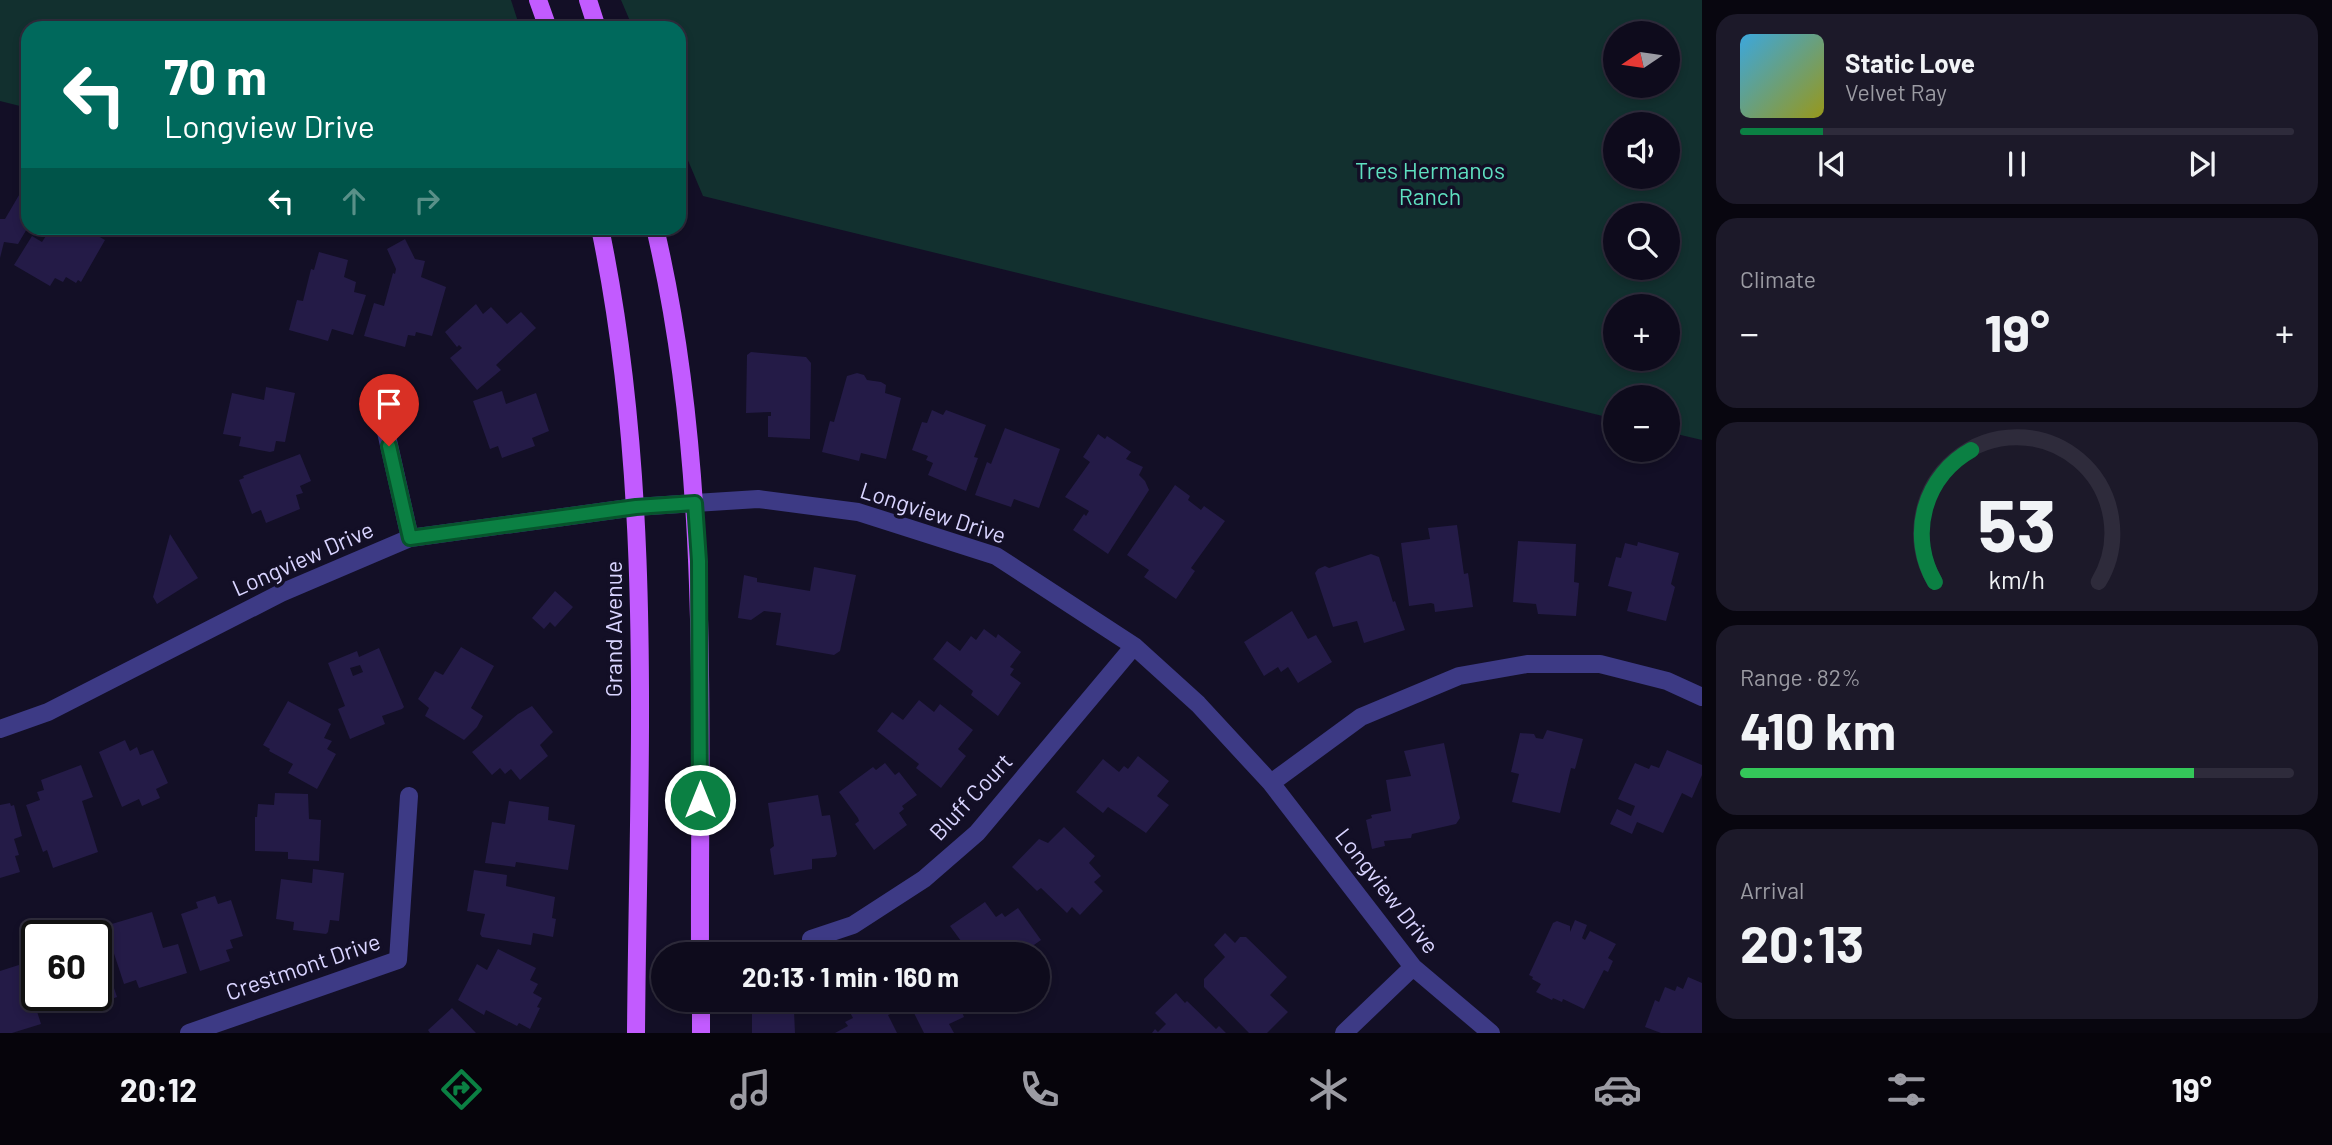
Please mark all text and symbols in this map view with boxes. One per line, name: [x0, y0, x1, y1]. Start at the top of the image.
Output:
north arrow: [1603, 21, 1680, 98]
map controls: [1603, 21, 1680, 462]
text: 70 m: [164, 46, 267, 105]
text: Static Love: [1845, 47, 1975, 78]
icon: left: [49, 49, 140, 140]
text: Velvet Ray: [1845, 78, 1947, 106]
text: Longview Drive: [164, 106, 375, 144]
button: sound: [1603, 112, 1680, 189]
icon: previous: [1813, 145, 1851, 183]
icon: pause: [1998, 145, 2036, 183]
icon: next: [2183, 145, 2221, 183]
park label: Tres Hermanos Ranch: [1355, 156, 1505, 210]
icon: left: [262, 182, 300, 220]
icon: ahead: [335, 182, 373, 220]
icon: right: [408, 182, 446, 220]
button: search: [1603, 203, 1680, 280]
text: Climate: [1740, 265, 1816, 293]
button: +: [1603, 294, 1680, 371]
text: 19°: [1984, 300, 2050, 362]
text: −: [1740, 309, 1759, 355]
text: +: [2275, 309, 2294, 355]
pin: [359, 374, 419, 446]
icon: arrive: [370, 385, 408, 423]
button: −: [1603, 385, 1680, 462]
street label: Longview Drive: [857, 475, 1010, 549]
text: 53: [1978, 480, 2056, 568]
street label: Longview Drive: [228, 514, 377, 602]
street label: Grand Avenue: [599, 561, 627, 697]
text: km/h: [1989, 564, 2045, 594]
text: Range · 82%: [1740, 663, 1861, 691]
text: 410 km: [1740, 698, 1896, 760]
street label: Bluff Court: [923, 747, 1018, 846]
position arrow: [663, 763, 737, 837]
street label: Longview Drive: [1330, 822, 1445, 959]
text: Arrival: [1740, 876, 1804, 904]
text: 20:13: [1740, 911, 1864, 973]
speed limit sign: 60: [21, 920, 112, 1011]
street label: Crestmont Drive: [222, 926, 384, 1006]
text: 20:13 · 1 min · 160 m: [742, 961, 959, 992]
icon: directions: [437, 1065, 486, 1114]
icon: music: [726, 1065, 775, 1114]
icon: phone: [1015, 1065, 1064, 1114]
icon: climate: [1304, 1065, 1353, 1114]
icon: car: [1593, 1065, 1642, 1114]
icon: filters: [1882, 1065, 1931, 1114]
text: 20:12: [120, 1070, 197, 1108]
text: 19°: [2172, 1070, 2212, 1108]

